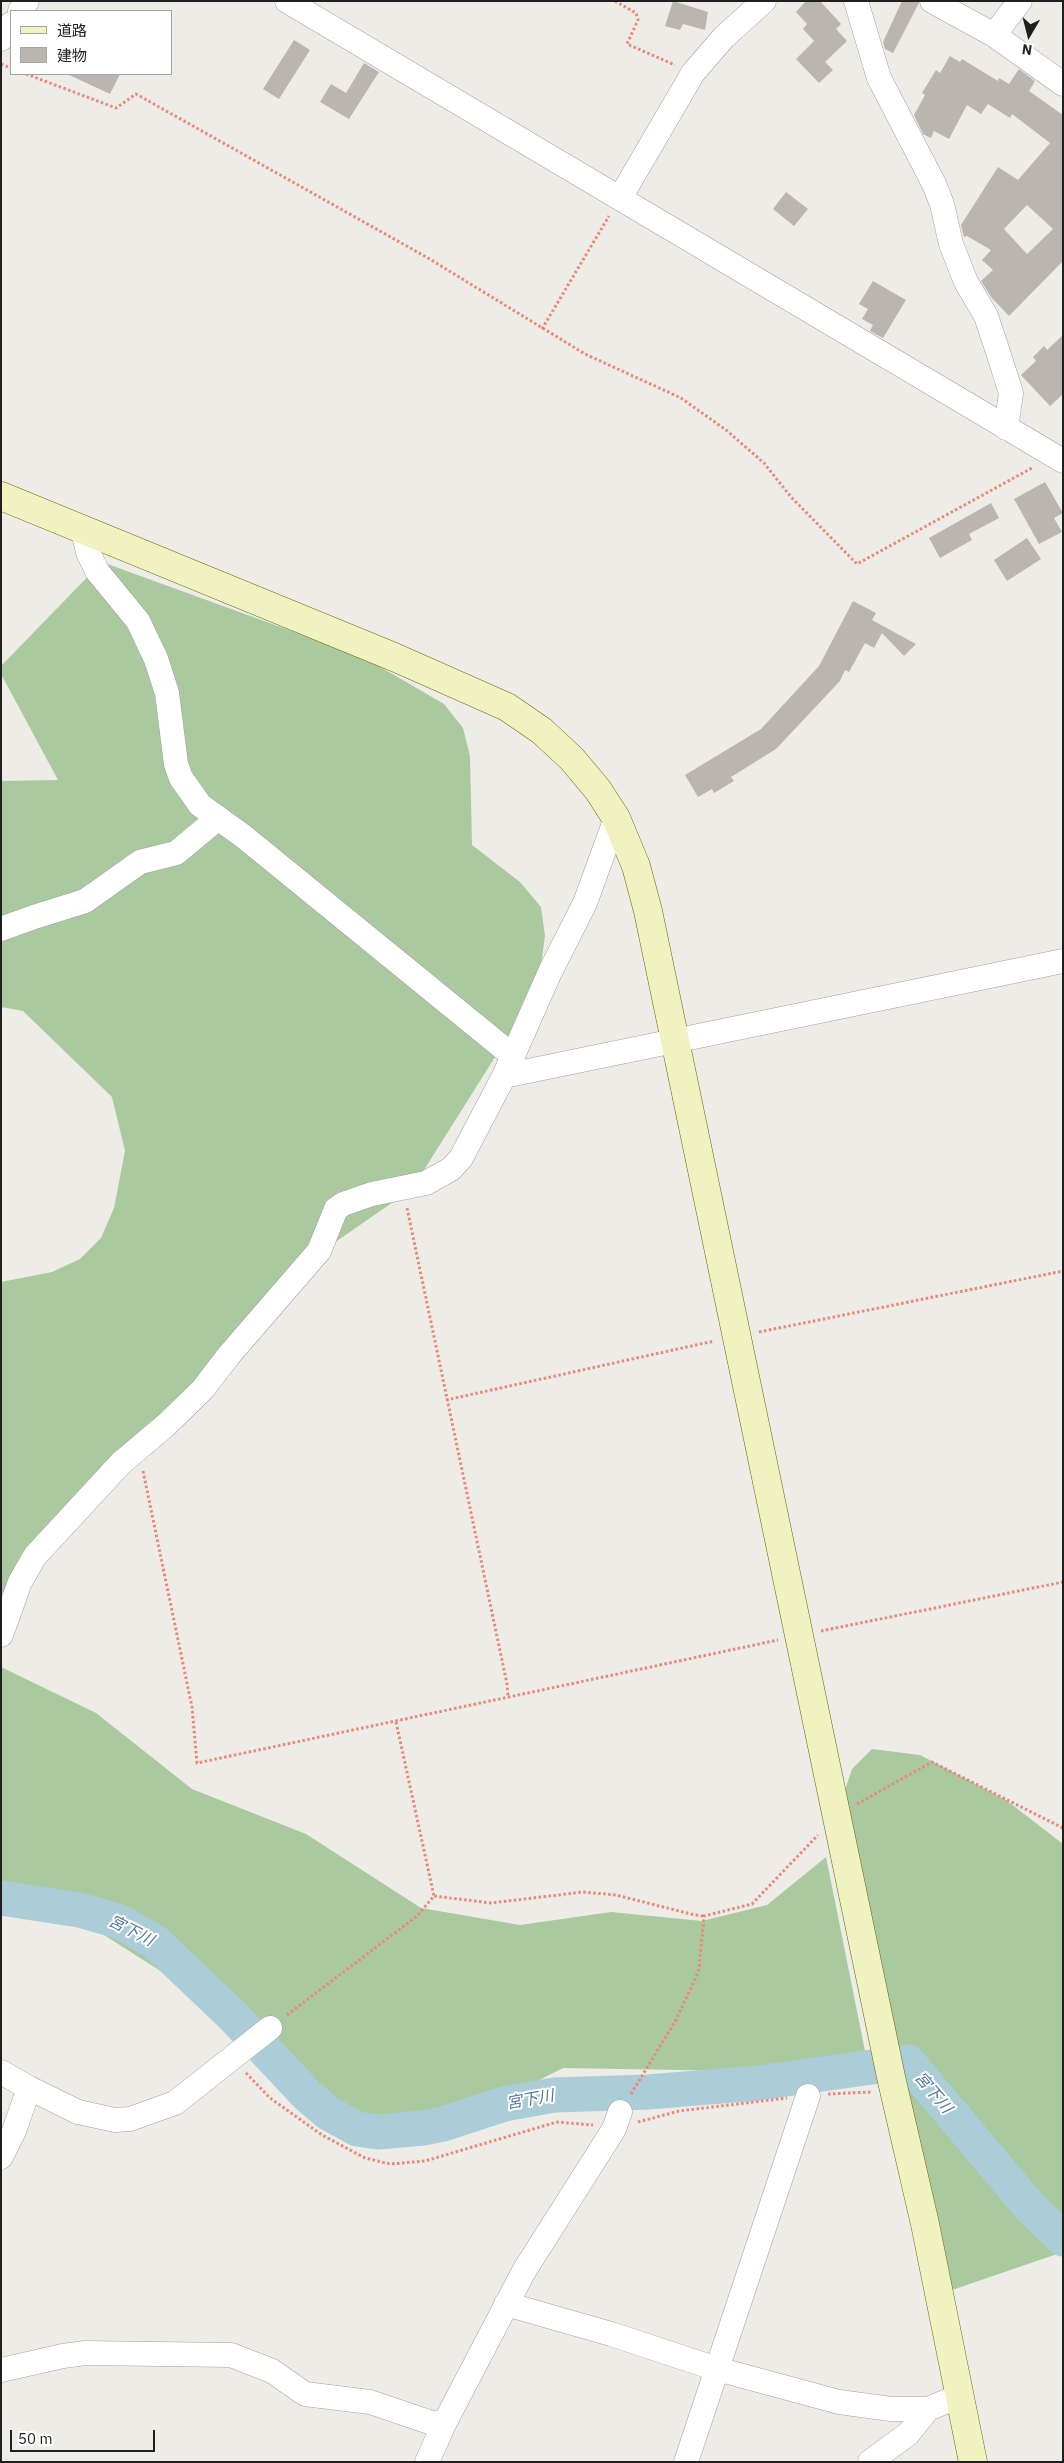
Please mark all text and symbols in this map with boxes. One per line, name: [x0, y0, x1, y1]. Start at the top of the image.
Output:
legend: [10, 10, 172, 75]
north arrow: [1004, 10, 1054, 60]
text: 道路: [57, 21, 87, 40]
text: N: [1021, 40, 1033, 59]
text: 建物: [57, 46, 87, 65]
water label: 宮下川: [105, 1912, 157, 1950]
water label: 宮下川: [910, 2068, 956, 2118]
water label: 宮下川: [505, 2086, 555, 2114]
scale bar: [12, 2420, 158, 2452]
text: 50 m: [18, 2429, 53, 2448]

